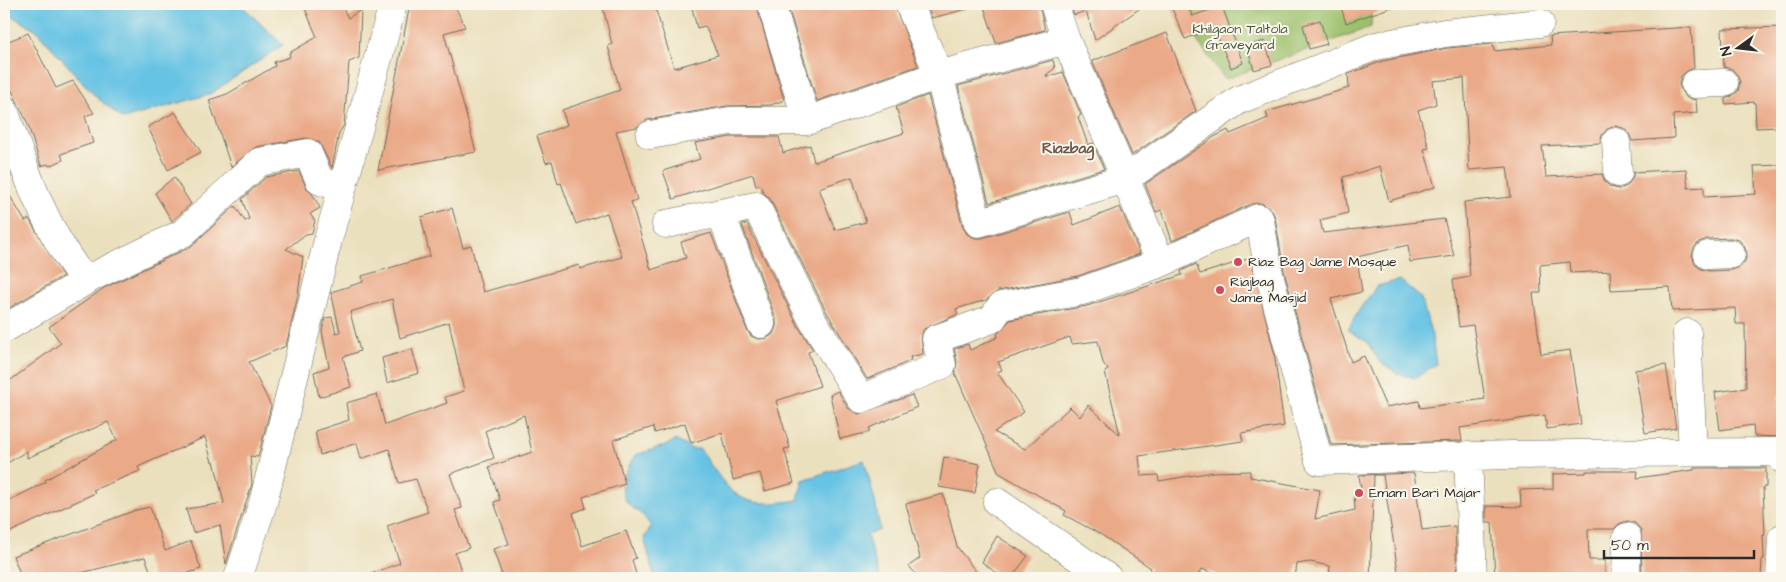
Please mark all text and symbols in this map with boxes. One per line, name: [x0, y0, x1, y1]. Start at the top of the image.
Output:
park label: Khilgaon Taltola Graveyard: [1192, 19, 1288, 55]
north arrow: [1714, 22, 1764, 72]
text: N: [1716, 44, 1737, 58]
district label: Riazbag: [1042, 138, 1094, 161]
place label: Riaz Bag Jame Mosque: [1248, 252, 1397, 272]
marker: Riaz Bag Jame Mosque: [1232, 256, 1244, 268]
place label: Riajbag Jame Masjid: [1230, 272, 1306, 308]
marker: Riajbag Jame Masjid: [1214, 284, 1226, 296]
place label: Emam Bari Majar: [1369, 483, 1481, 503]
marker: Emam Bari Majar: [1353, 487, 1365, 499]
scale bar: [1604, 527, 1754, 559]
text: 50 m: [1611, 535, 1649, 556]

